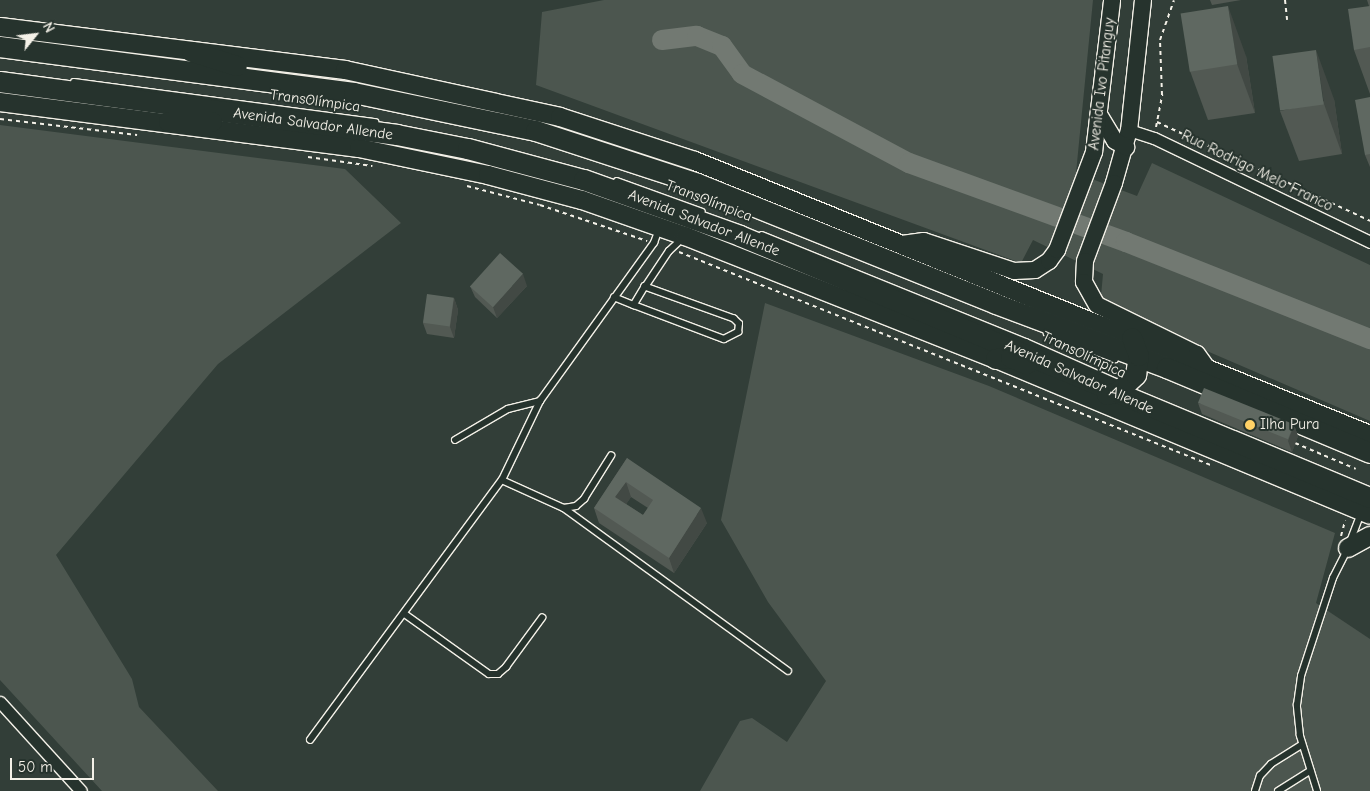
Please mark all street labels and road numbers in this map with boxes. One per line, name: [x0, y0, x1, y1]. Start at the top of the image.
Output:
street label: Avenida Ivo Pitanguy: [1085, 17, 1119, 151]
street label: TransOlímpica: [269, 86, 361, 116]
street label: Avenida Salvador Allende: [232, 104, 394, 144]
street label: Rua Rodrigo Melo Franco: [1178, 127, 1336, 215]
street label: TransOlímpica: [663, 176, 755, 226]
street label: Avenida Salvador Allende: [626, 186, 782, 260]
street label: TransOlímpica: [1039, 328, 1129, 382]
street label: Avenida Salvador Allende: [1002, 336, 1156, 418]

